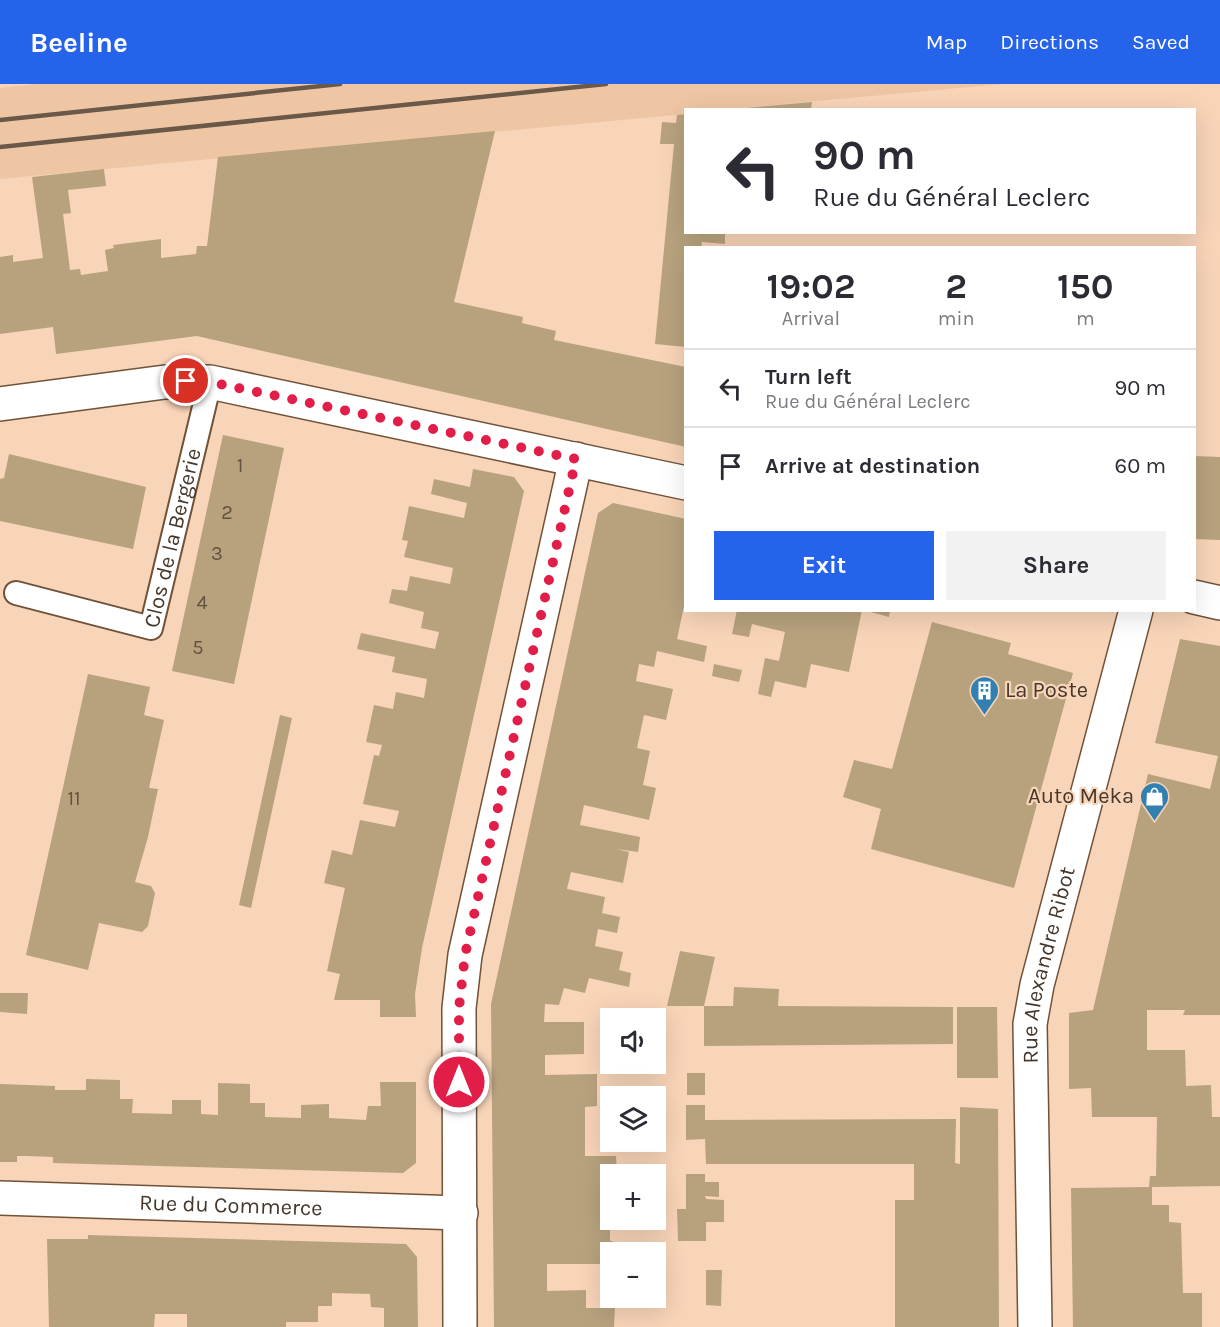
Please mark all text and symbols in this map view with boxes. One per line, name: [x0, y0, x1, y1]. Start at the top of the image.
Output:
text: Beeline: [30, 26, 128, 59]
text: Map: [926, 30, 967, 54]
text: Directions: [1000, 30, 1099, 54]
text: Saved: [1132, 30, 1190, 54]
text: 90 m: [813, 130, 916, 180]
icon: left: [714, 132, 792, 210]
text: Rue du Général Leclerc: [813, 181, 1090, 213]
text: 19:02: [766, 265, 855, 307]
text: 2: [945, 265, 967, 307]
text: 150: [1057, 265, 1114, 307]
text: Arrival: [782, 307, 840, 330]
text: min: [938, 307, 975, 330]
text: m: [1076, 307, 1095, 330]
pin: [160, 355, 211, 406]
icon: arrive: [169, 364, 202, 397]
text: Turn left: [765, 364, 852, 390]
icon: left: [714, 372, 747, 405]
text: 90 m: [1114, 375, 1166, 401]
text: Rue du Général Leclerc: [765, 390, 971, 413]
street label: Clos de la Bergerie: [139, 446, 207, 630]
icon: arrive: [714, 450, 747, 483]
text: Arrive at destination: [765, 453, 980, 479]
text: 60 m: [1115, 453, 1166, 479]
house number: 1: [237, 454, 243, 477]
house number: 2: [221, 501, 233, 524]
button: Exit: [714, 531, 934, 600]
button: Share: [946, 531, 1166, 600]
house number: 3: [211, 542, 223, 565]
house number: 4: [196, 591, 208, 614]
house number: 5: [192, 636, 204, 659]
building icon: La Poste: [968, 674, 1000, 716]
place label: La Poste: [1005, 677, 1088, 703]
shop icon: Auto Meka: [1139, 780, 1171, 822]
place label: Auto Meka: [1028, 783, 1134, 809]
house number: 11: [67, 787, 81, 810]
street label: Rue Alexandre Ribot: [1017, 864, 1081, 1064]
map controls: [600, 1008, 666, 1308]
button: sound: [600, 1008, 666, 1074]
position arrow: [427, 1050, 491, 1114]
button: layers: [600, 1086, 666, 1152]
button: +: [600, 1164, 666, 1230]
street label: Rue du Commerce: [139, 1190, 323, 1221]
button: −: [600, 1242, 666, 1308]

